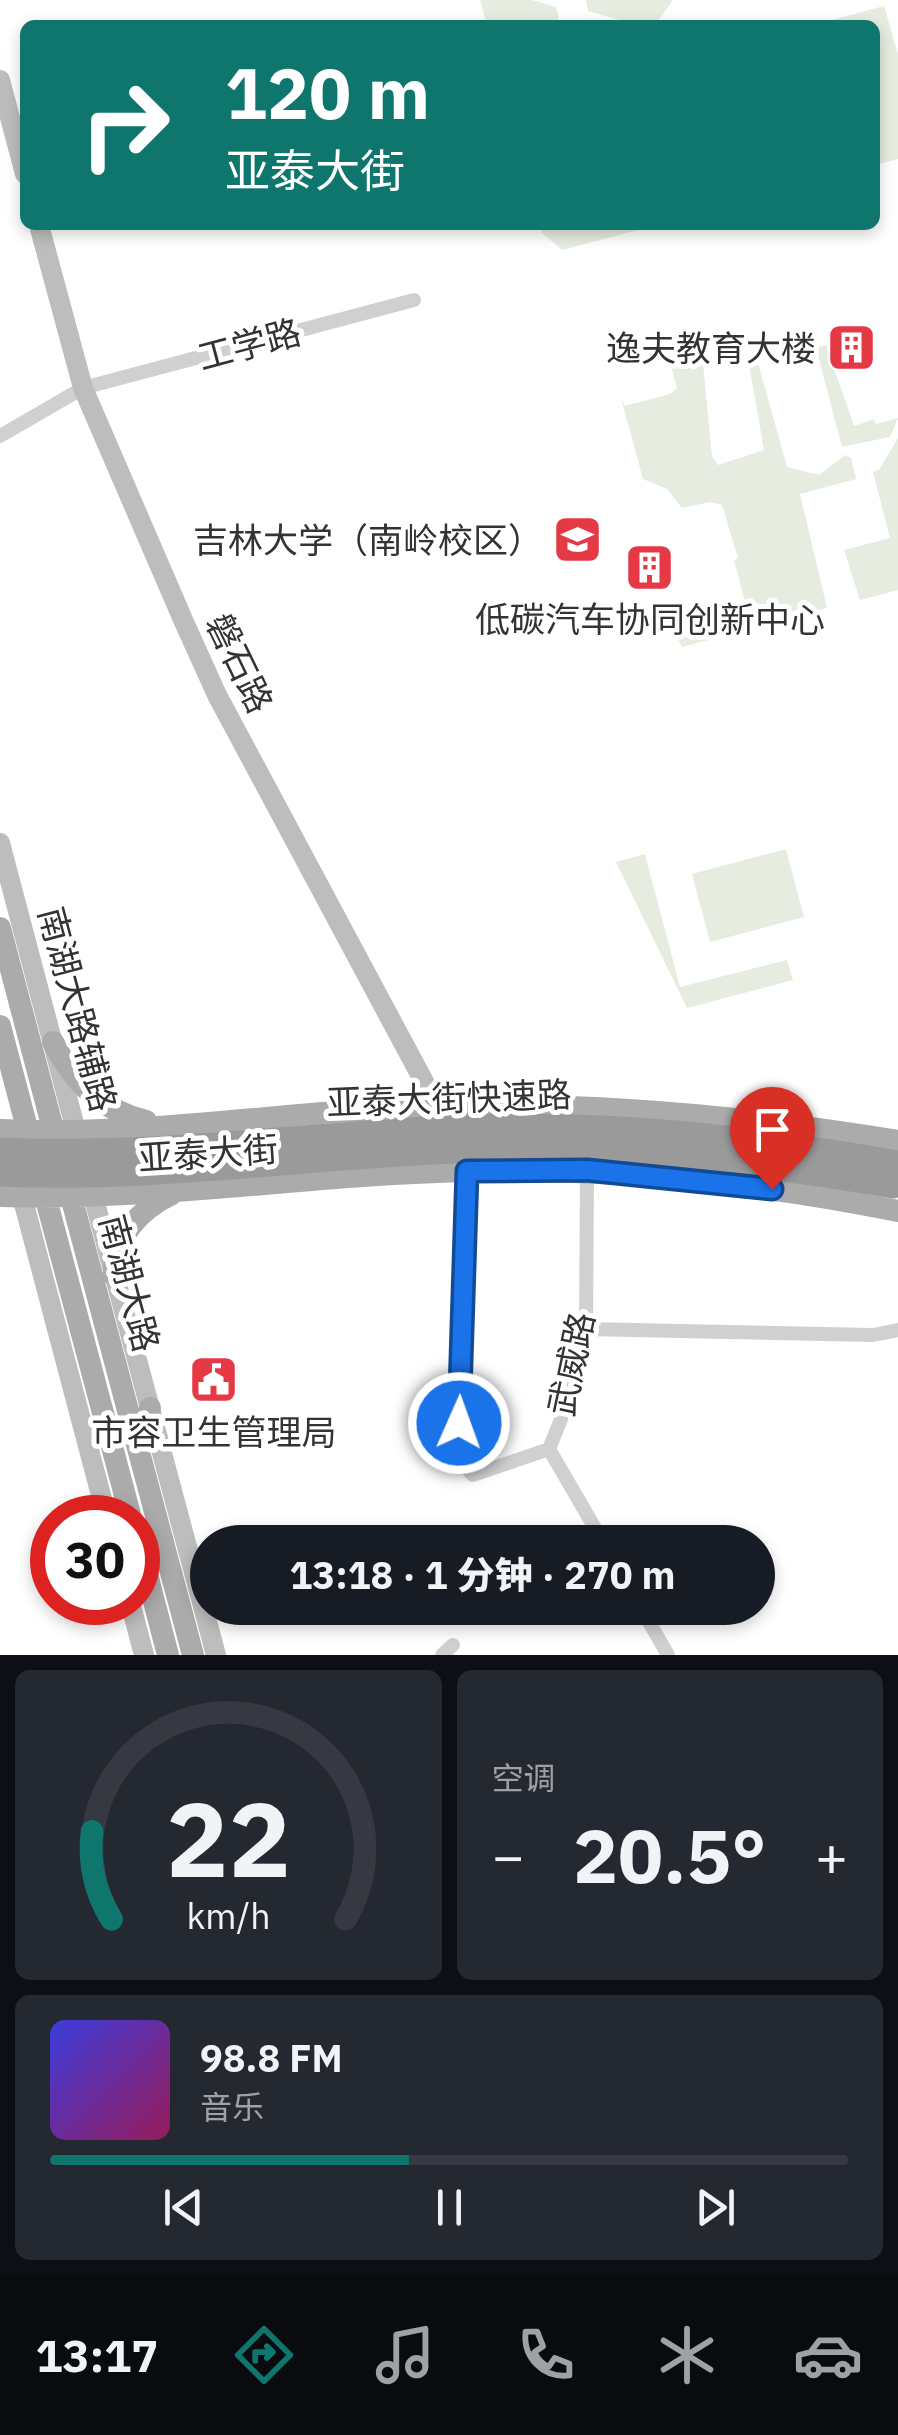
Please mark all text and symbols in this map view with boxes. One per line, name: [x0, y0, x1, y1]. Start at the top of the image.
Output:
text: 120 m: [225, 47, 430, 138]
icon: right: [60, 60, 190, 190]
text: 亚泰大街: [225, 141, 405, 199]
street label: 工学路: [192, 308, 306, 380]
building icon: 逸夫教育大楼: [825, 322, 877, 374]
place label: 逸夫教育大楼: [606, 325, 816, 371]
school or university icon: 吉林大学（南岭校区）: [552, 514, 604, 566]
place label: 吉林大学（南岭校区）: [193, 517, 543, 563]
building icon: 低碳汽车协同创新中心: [624, 541, 676, 593]
place label: 低碳汽车协同创新中心: [475, 596, 825, 642]
street label: 磐石路: [196, 606, 284, 720]
street label: 南湖大路辅路: [29, 902, 127, 1116]
street label: 亚泰大街快速路: [326, 1071, 572, 1125]
pin: [730, 1087, 815, 1190]
icon: arrive: [745, 1102, 800, 1157]
street label: 亚泰大街: [137, 1125, 279, 1181]
street label: 南湖大路: [90, 1209, 170, 1357]
street label: 武威路: [538, 1308, 604, 1420]
public building icon: 市容卫生管理局: [188, 1354, 240, 1406]
position arrow: [407, 1371, 511, 1475]
place label: 市容卫生管理局: [91, 1409, 337, 1455]
speed limit sign: 30: [30, 1495, 160, 1625]
text: 13:18 · 1 分钟 · 270 m: [290, 1550, 675, 1599]
text: 空调: [492, 1757, 556, 1799]
text: 22: [166, 1770, 291, 1906]
text: 20.5°: [573, 1806, 767, 1904]
text: −: [492, 1820, 525, 1891]
text: +: [815, 1820, 848, 1891]
text: km/h: [186, 1892, 270, 1939]
text: 98.8 FM: [200, 2033, 343, 2082]
text: 音乐: [200, 2086, 264, 2128]
icon: previous: [156, 2180, 211, 2235]
icon: pause: [422, 2180, 477, 2235]
icon: next: [688, 2180, 743, 2235]
icon: directions: [229, 2320, 299, 2390]
icon: music: [370, 2320, 440, 2390]
icon: phone: [511, 2320, 581, 2390]
icon: climate: [652, 2320, 722, 2390]
icon: car: [793, 2320, 863, 2390]
text: 13:17: [35, 2326, 158, 2384]

